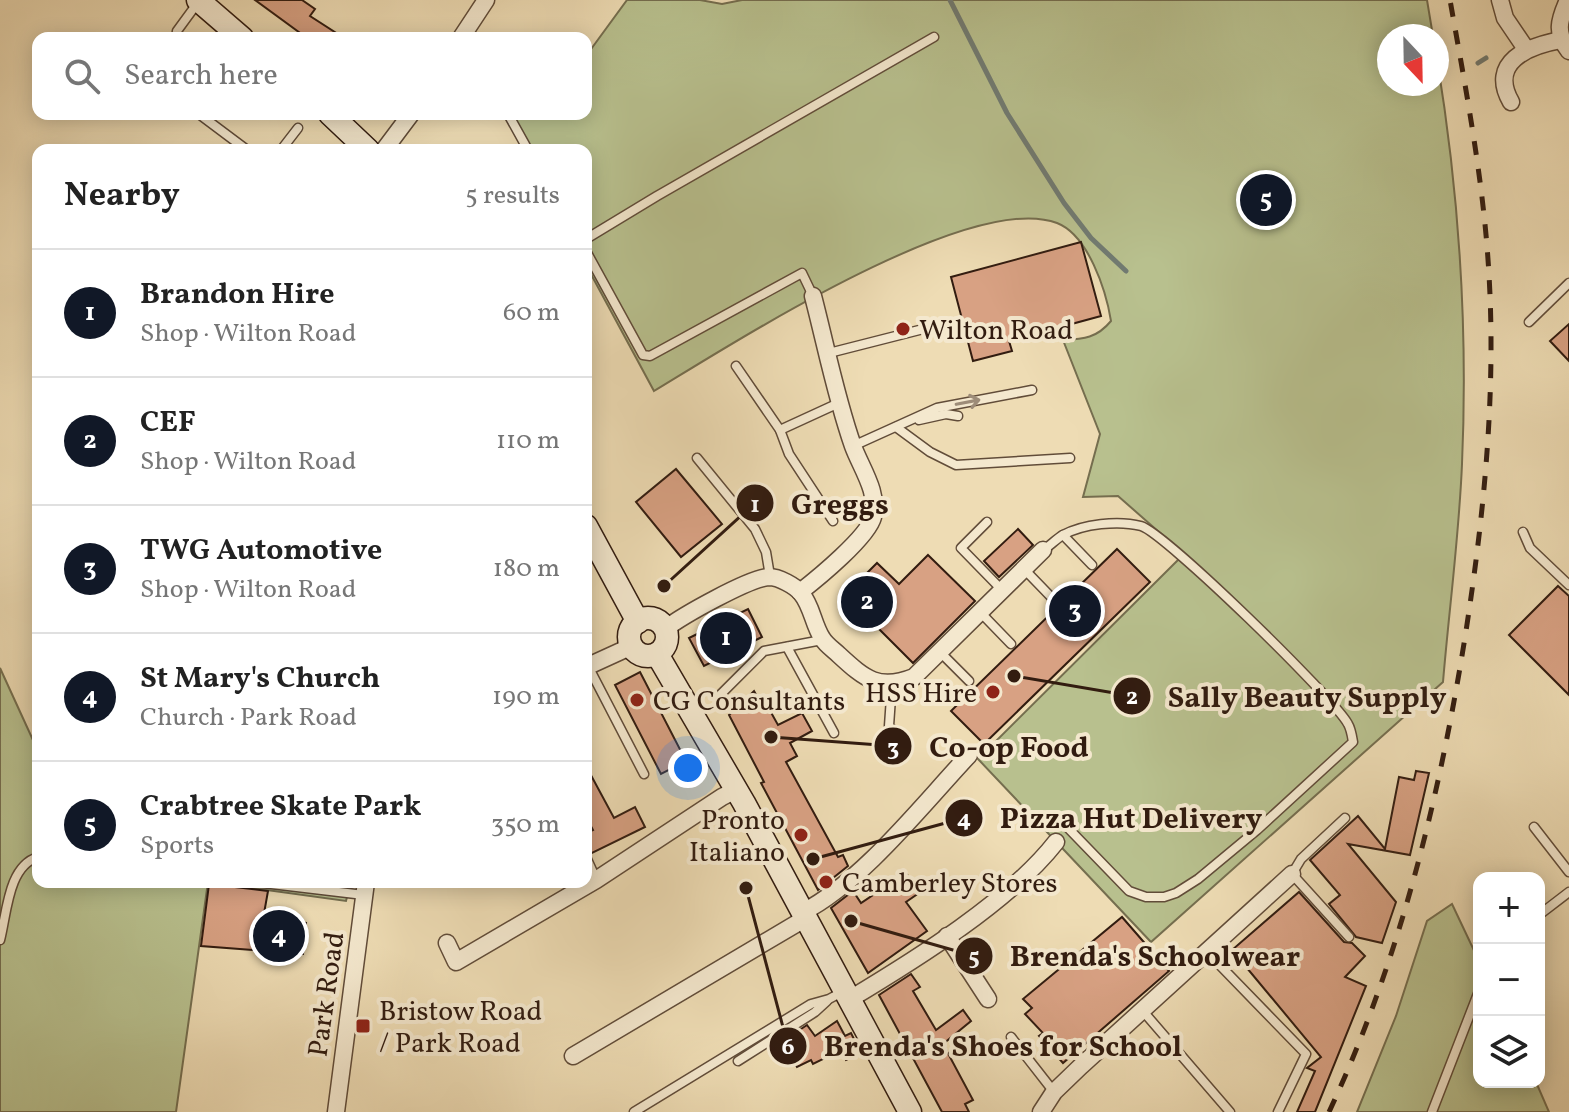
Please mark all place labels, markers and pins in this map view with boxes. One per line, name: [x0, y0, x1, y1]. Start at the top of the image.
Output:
pin: 5: [1240, 170, 1292, 230]
place label: Wilton Road: [919, 312, 1073, 351]
marker: Wilton Road: [894, 320, 912, 338]
callout: Greggs: [735, 476, 905, 530]
pin: 2: [841, 572, 893, 632]
pin: 3: [1049, 581, 1101, 641]
pin: 1: [700, 608, 752, 668]
callout: Sally Beauty Supply: [1112, 669, 1463, 723]
place label: HSS Hire: [865, 675, 977, 714]
place label: CG Consultants: [653, 683, 845, 722]
marker: HSS Hire: [984, 683, 1002, 701]
marker: CG Consultants: [628, 691, 646, 709]
callout: Co-op Food: [873, 719, 1105, 773]
callout: Pizza Hut Delivery: [944, 791, 1278, 845]
place label: Pronto Italiano: [689, 802, 785, 873]
marker: Pronto Italiano: [792, 826, 810, 844]
place label: Camberley Stores: [842, 865, 1058, 904]
marker: Camberley Stores: [817, 873, 835, 891]
pin: 4: [253, 906, 305, 966]
callout: Brenda's Schoolwear: [954, 929, 1316, 983]
place label: Bristow Road / Park Road: [379, 993, 542, 1064]
marker: Bristow Road / Park Road: [354, 1017, 372, 1035]
callout: Brenda's Shoes for School: [768, 1019, 1199, 1073]

